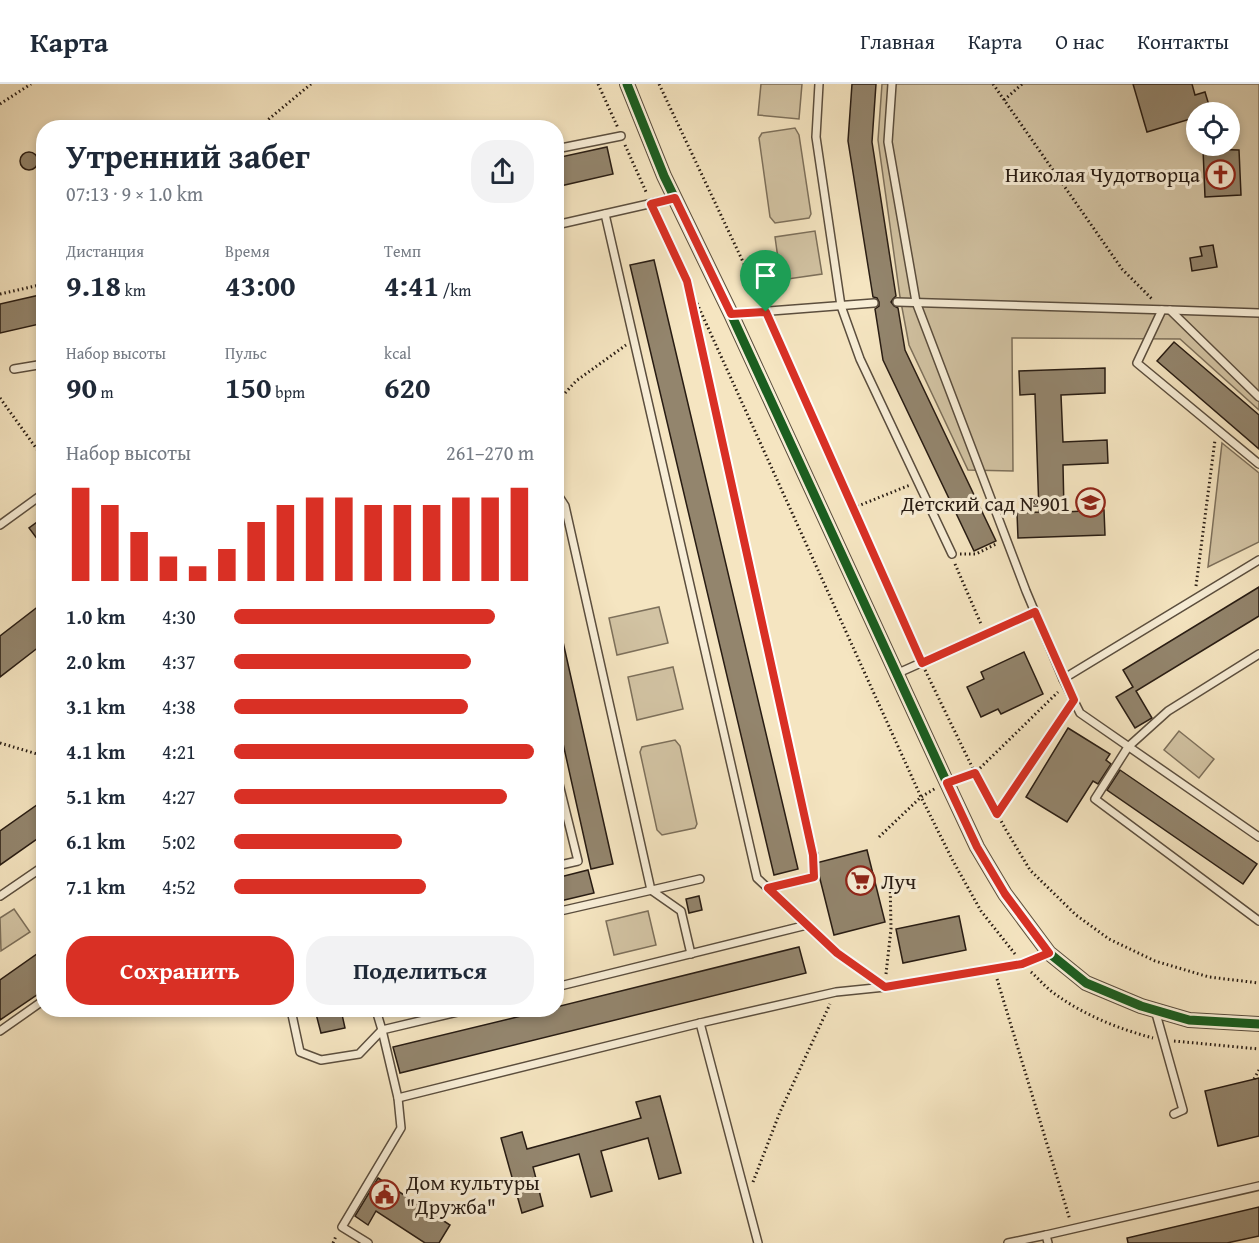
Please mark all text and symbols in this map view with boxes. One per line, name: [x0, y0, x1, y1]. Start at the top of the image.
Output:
text: Карта: [30, 21, 108, 62]
text: Главная: [860, 26, 935, 57]
text: Карта: [968, 26, 1022, 57]
text: О нас: [1055, 26, 1104, 57]
text: Контакты: [1137, 26, 1229, 57]
map controls: [1186, 102, 1240, 156]
button: locate: [1186, 102, 1240, 156]
text: Утренний забег: [66, 132, 310, 180]
button: share: [471, 140, 534, 203]
church icon: Николая Чудотворца: [1205, 158, 1237, 190]
place label: Николая Чудотворца: [1005, 159, 1200, 190]
text: 07:13 · 9 × 1.0 km: [66, 179, 203, 208]
text: Дистанция: [66, 239, 144, 263]
text: Время: [225, 239, 270, 263]
text: Темп: [384, 239, 421, 263]
pin: [740, 250, 791, 312]
icon: arrive: [749, 259, 782, 292]
text: 9.18: [66, 263, 121, 307]
text: 43:00: [225, 263, 296, 307]
text: 4:41: [384, 263, 439, 307]
text: km: [121, 278, 146, 302]
text: /km: [439, 278, 471, 302]
text: Набор высоты: [66, 341, 166, 365]
text: Пульс: [225, 341, 267, 365]
text: kcal: [384, 341, 411, 365]
text: 90: [66, 365, 97, 409]
text: 150: [225, 365, 272, 409]
text: 620: [384, 365, 431, 409]
text: m: [97, 380, 114, 404]
text: bpm: [272, 380, 305, 404]
text: Набор высоты: [66, 438, 191, 467]
text: 261–270 m: [446, 438, 534, 467]
school or university icon: Детский сад №901: [1075, 487, 1107, 519]
place label: Детский сад №901: [900, 488, 1070, 519]
text: 1.0 km: [66, 602, 125, 631]
text: 4:30: [162, 602, 196, 631]
text: 2.0 km: [66, 647, 125, 676]
text: 4:37: [162, 647, 196, 676]
text: 3.1 km: [66, 692, 125, 721]
text: 4:38: [162, 692, 196, 721]
text: 4.1 km: [66, 737, 125, 766]
text: 4:21: [162, 737, 196, 766]
text: 5.1 km: [66, 782, 125, 811]
text: 4:27: [162, 782, 196, 811]
text: 6.1 km: [66, 827, 125, 856]
text: 5:02: [162, 827, 196, 856]
supermarket icon: Луч: [844, 865, 876, 897]
place label: Луч: [881, 866, 916, 897]
text: 7.1 km: [66, 872, 125, 901]
text: 4:52: [162, 872, 196, 901]
button: Сохранить: [66, 936, 294, 1005]
button: Поделиться: [306, 936, 534, 1005]
place label: Дом культуры "Дружба": [405, 1167, 540, 1222]
public building icon: Дом культуры "Дружба": [369, 1178, 401, 1210]

